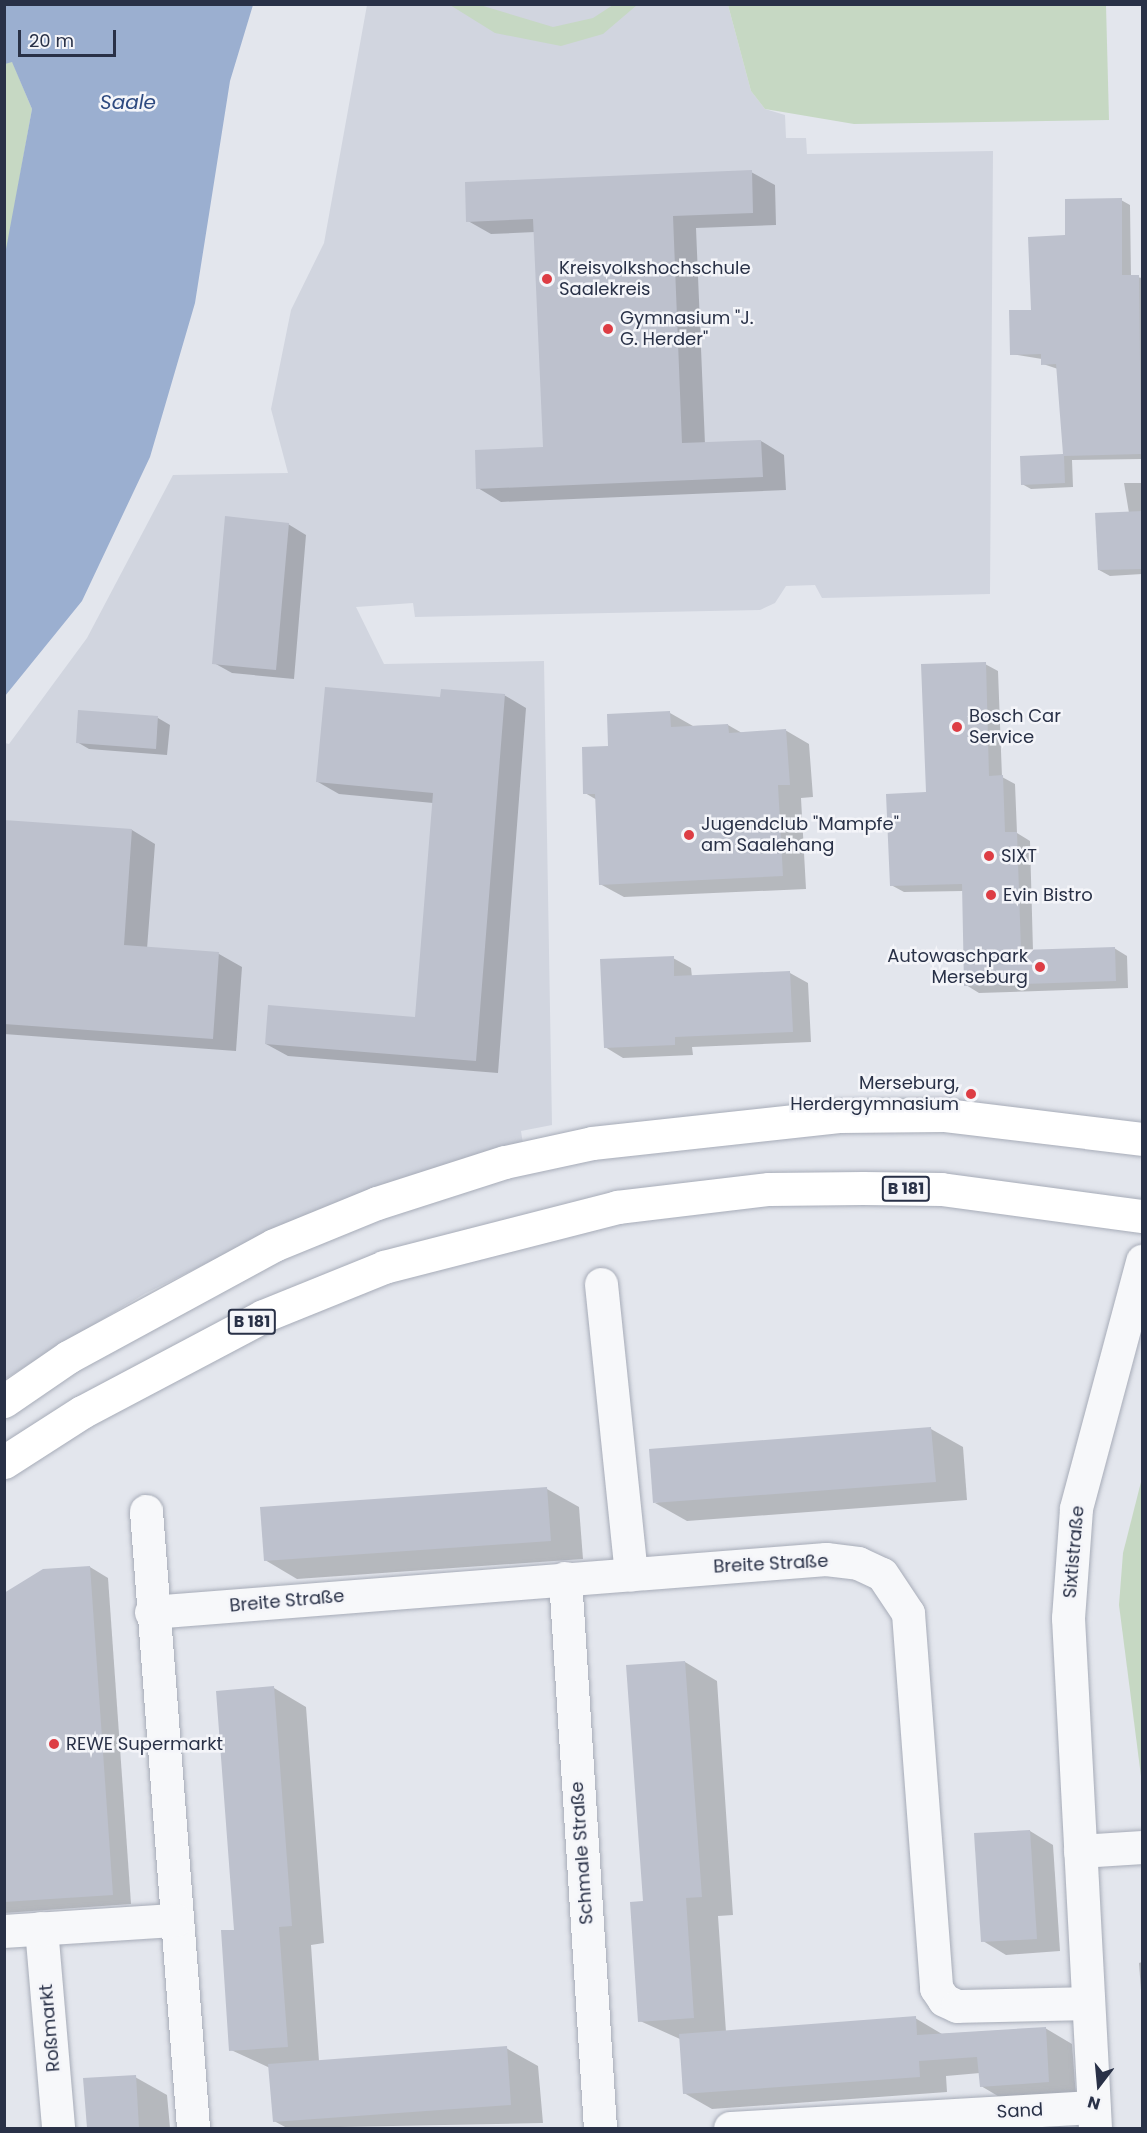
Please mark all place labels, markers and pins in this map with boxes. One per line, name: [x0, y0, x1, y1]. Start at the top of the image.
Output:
place label: Kreisvolkshochschule Saalekreis: [559, 258, 751, 300]
marker: Kreisvolkshochschule Saalekreis: [540, 272, 554, 286]
place label: Gymnasium "J. G. Herder": [620, 308, 754, 350]
marker: Gymnasium "J. G. Herder": [601, 322, 615, 336]
place label: Bosch Car Service: [969, 706, 1061, 748]
marker: Bosch Car Service: [950, 720, 964, 734]
place label: Jugendclub "Mampfe" am Saalehang: [701, 814, 899, 856]
marker: Jugendclub "Mampfe" am Saalehang: [682, 828, 696, 842]
place label: SIXT: [1001, 845, 1037, 867]
marker: SIXT: [982, 849, 996, 863]
place label: Evin Bistro: [1003, 884, 1093, 906]
marker: Evin Bistro: [984, 888, 998, 902]
place label: Autowaschpark Merseburg: [887, 946, 1028, 988]
marker: Autowaschpark Merseburg: [1033, 960, 1047, 974]
place label: Merseburg, Herdergymnasium: [790, 1073, 959, 1116]
marker: Merseburg, Herdergymnasium: [964, 1087, 978, 1101]
place label: REWE Supermarkt: [66, 1733, 223, 1755]
marker: REWE Supermarkt: [47, 1737, 61, 1751]

